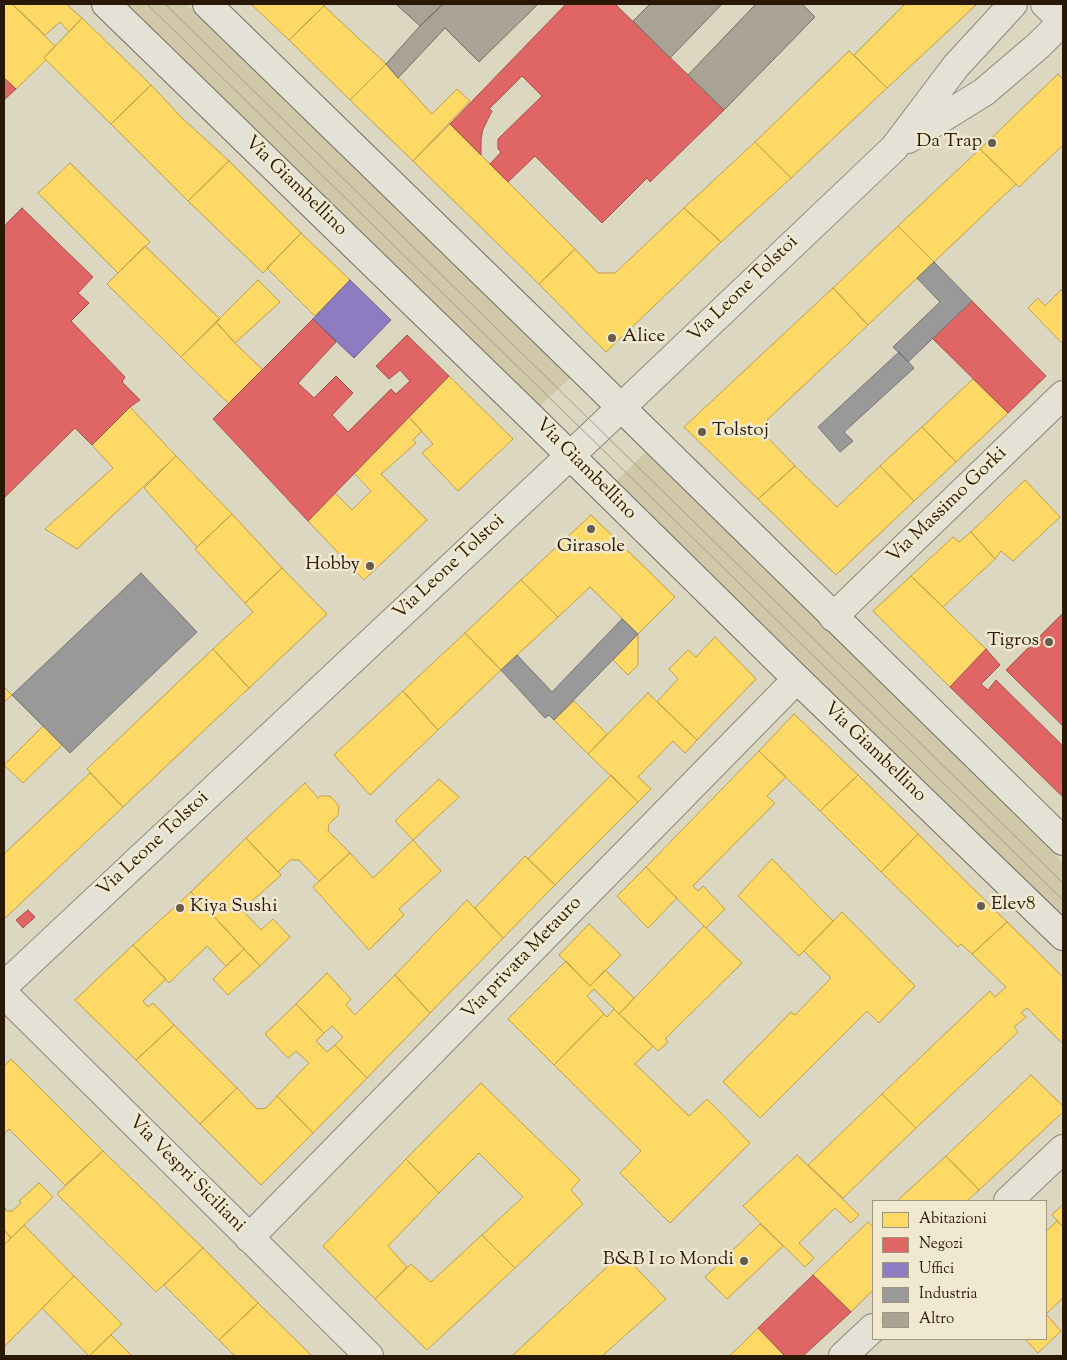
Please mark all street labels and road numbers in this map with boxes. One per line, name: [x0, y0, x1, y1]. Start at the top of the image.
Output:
street label: Via Giambellino: [239, 132, 351, 242]
street label: Via Leone Tolstoi: [684, 232, 804, 348]
street label: Via Giambellino: [529, 414, 641, 526]
street label: Via Massimo Gorki: [883, 443, 1013, 569]
street label: Via Leone Tolstoi: [390, 511, 510, 625]
street label: Via Giambellino: [818, 698, 930, 808]
street label: Via Leone Tolstoi: [94, 788, 214, 902]
street label: Via privata Metauro: [458, 893, 588, 1025]
street label: Via Vespri Siciliani: [123, 1112, 249, 1238]

